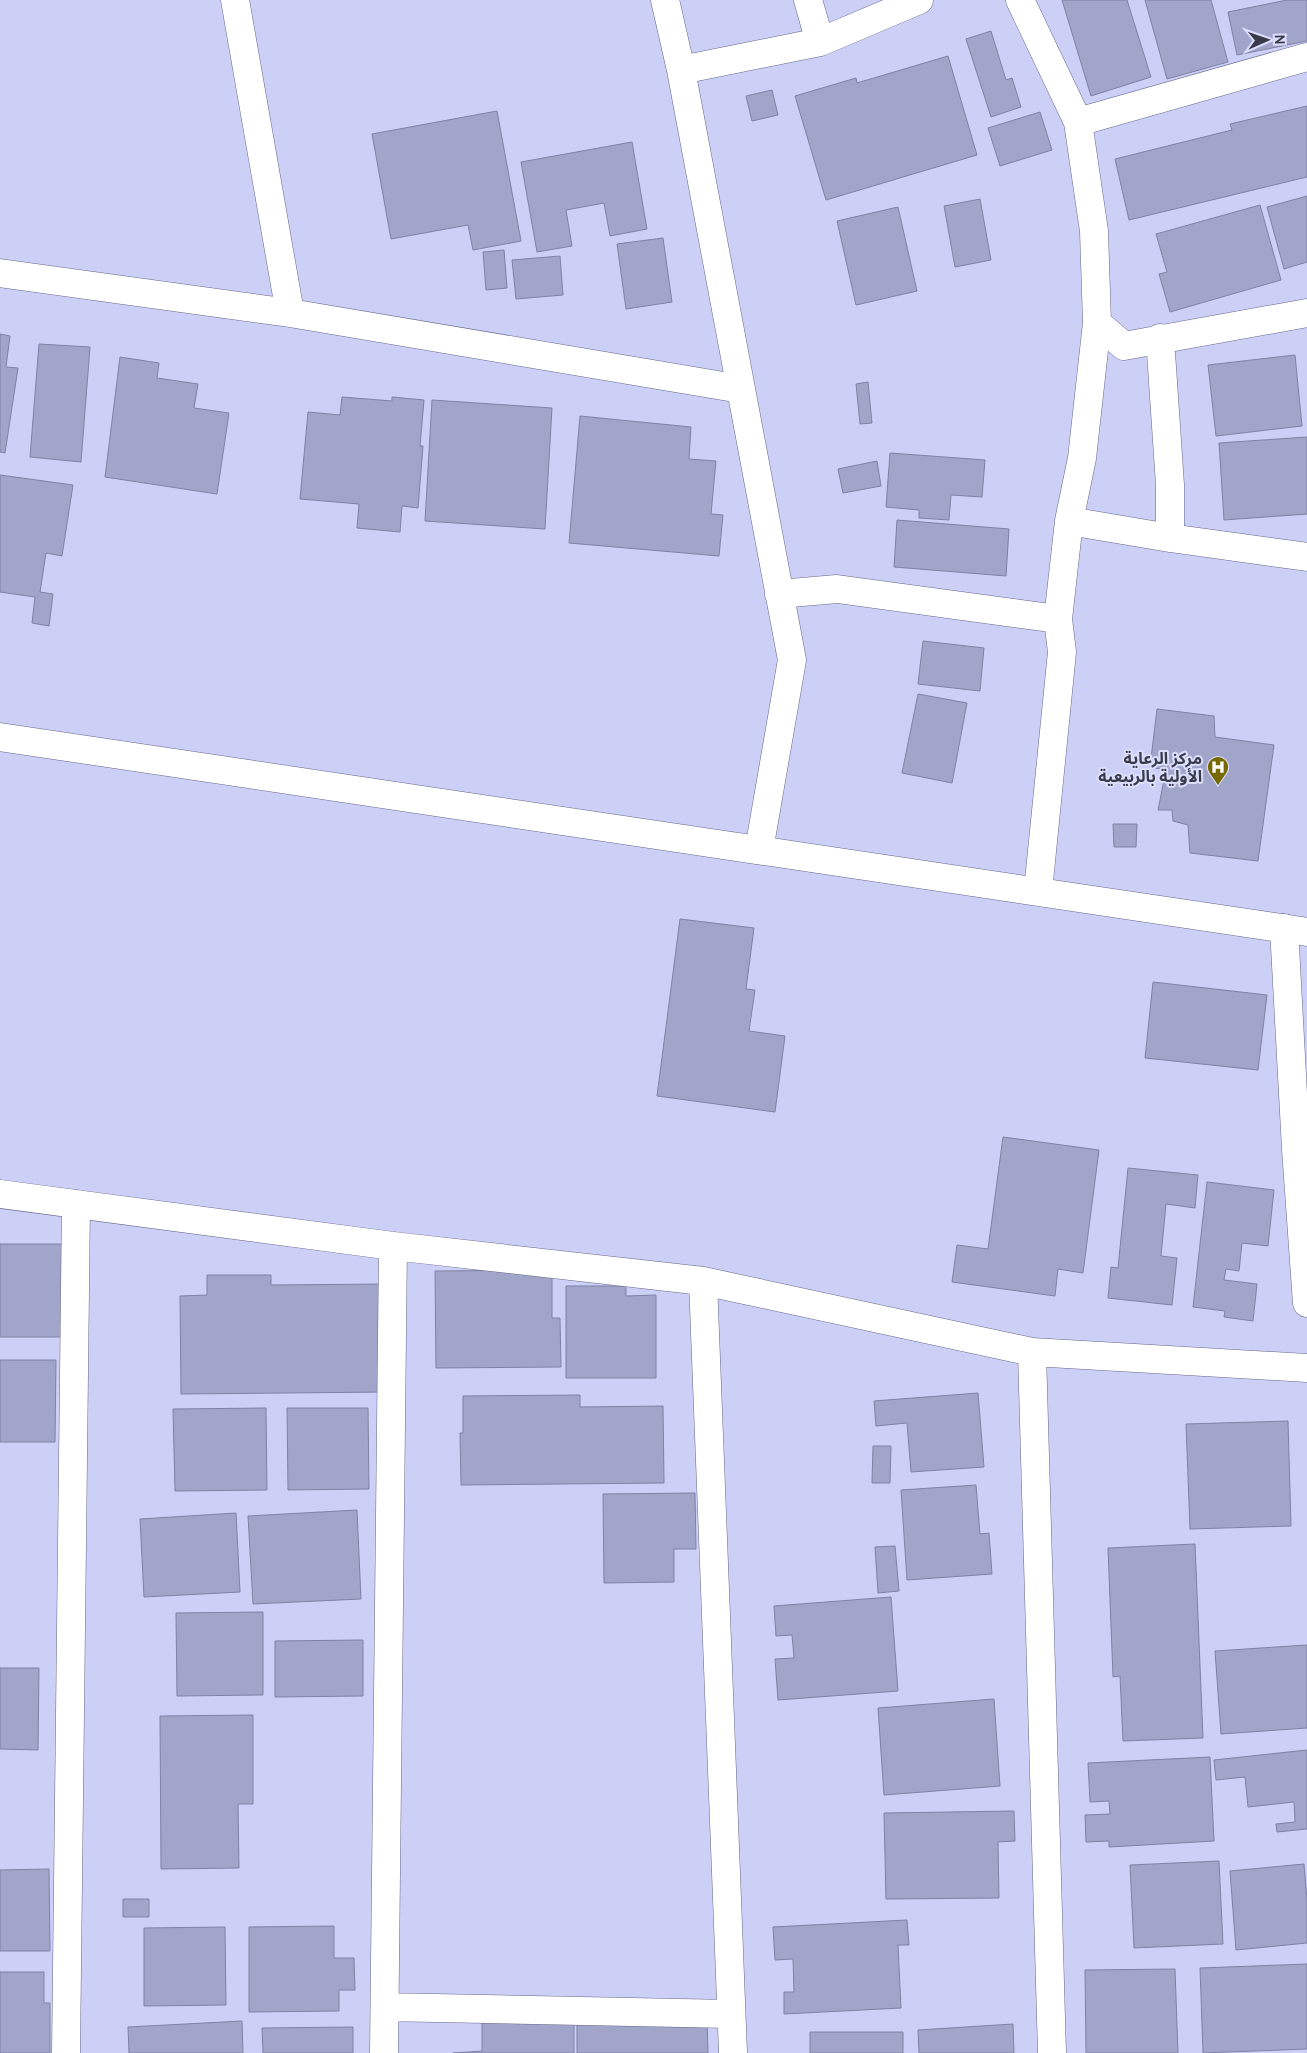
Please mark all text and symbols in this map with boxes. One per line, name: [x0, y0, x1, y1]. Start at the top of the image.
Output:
north arrow: [1242, 15, 1292, 65]
text: N: [1271, 34, 1289, 45]
place label: مركز الرعاية الأولية بالربيعية: [1098, 749, 1202, 786]
hospital icon: مركز الرعاية الأولية بالربيعية: [1206, 755, 1230, 786]

